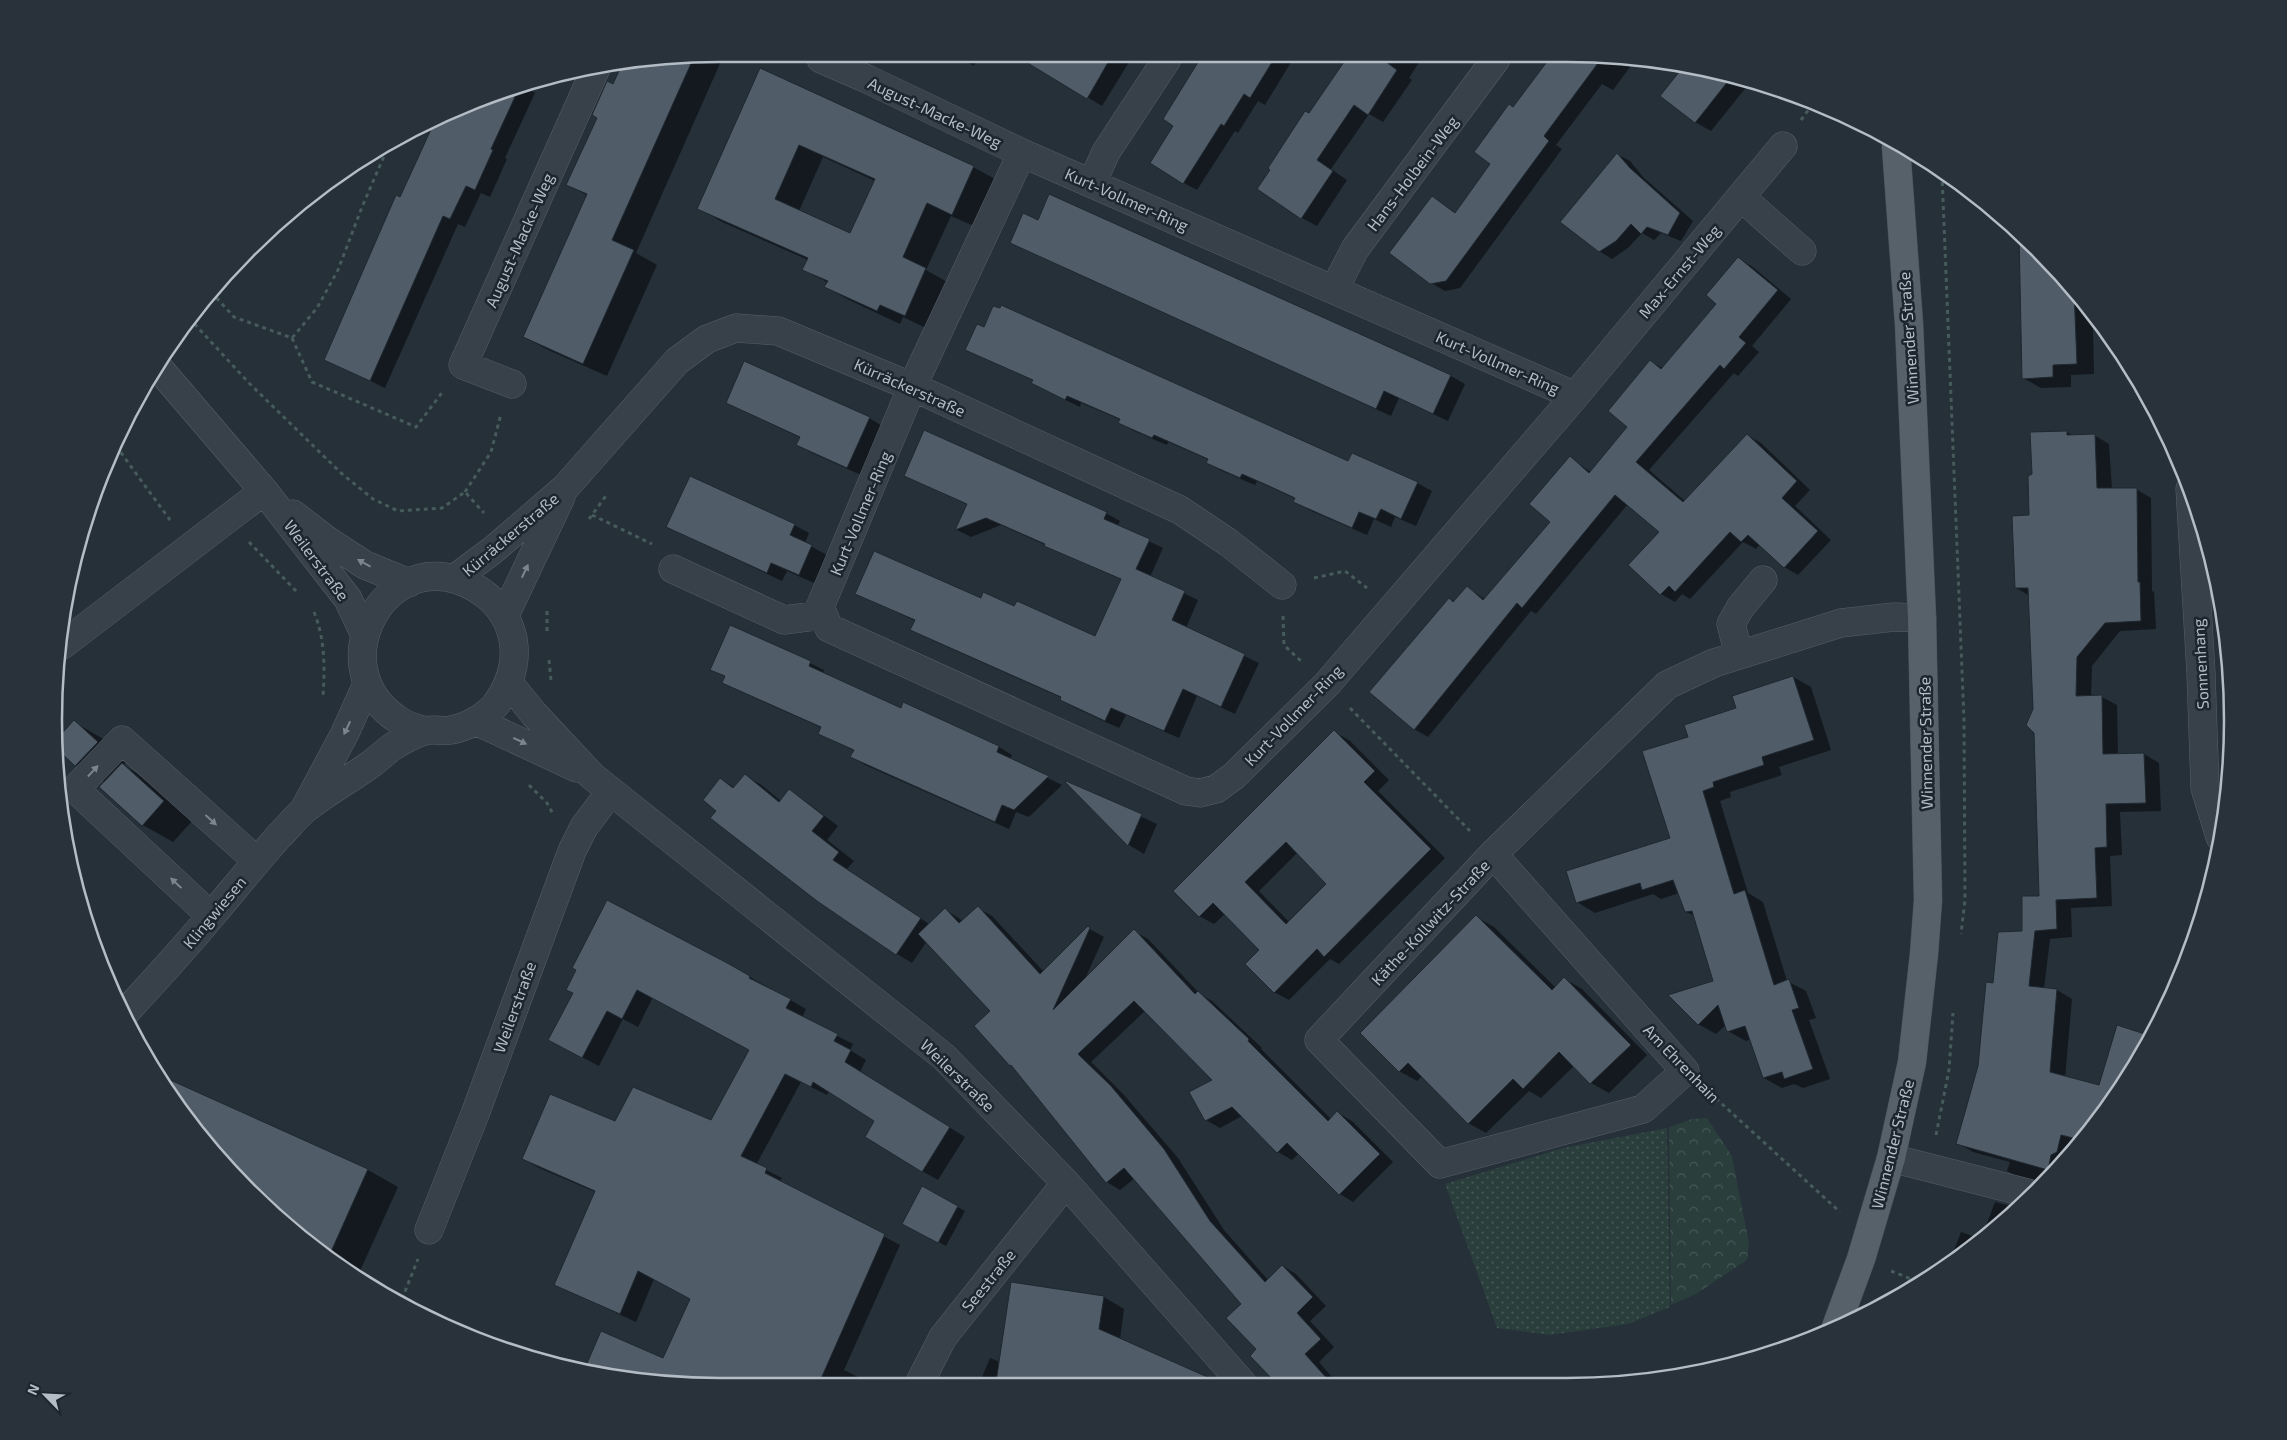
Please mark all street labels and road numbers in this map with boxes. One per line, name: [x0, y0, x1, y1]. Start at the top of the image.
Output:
street label: August-Macke-Weg: [865, 73, 1005, 151]
street label: Hans-Holbein-Weg: [1363, 112, 1461, 234]
street label: Kurt-Vollmer-Ring: [1062, 163, 1192, 235]
street label: August-Macke-Weg: [481, 170, 557, 310]
street label: Max-Ernst-Weg: [1634, 220, 1724, 322]
street label: Winnender Straße: [1894, 271, 1922, 405]
street label: Kurt-Vollmer-Ring: [1433, 326, 1563, 398]
street label: Kürräckerstraße: [851, 354, 969, 420]
street label: Kurt-Vollmer-Ring: [825, 448, 895, 578]
street label: Kürräckerstraße: [458, 488, 562, 580]
street label: Weilerstraße: [281, 516, 353, 604]
street label: Sonnenhang: [2188, 618, 2212, 710]
street label: Kurt-Vollmer-Ring: [1240, 660, 1346, 769]
street label: Winnender Straße: [1914, 677, 1936, 809]
street label: Käthe-Kollwitz-Straße: [1367, 855, 1493, 989]
street label: Klingwiesen: [178, 872, 250, 952]
street label: Weilerstraße: [489, 959, 539, 1055]
street label: Am Ehrenhain: [1640, 1020, 1724, 1106]
street label: Weilerstraße: [917, 1035, 999, 1115]
street label: Winnender Straße: [1867, 1077, 1917, 1211]
street label: Seestraße: [957, 1245, 1019, 1315]

